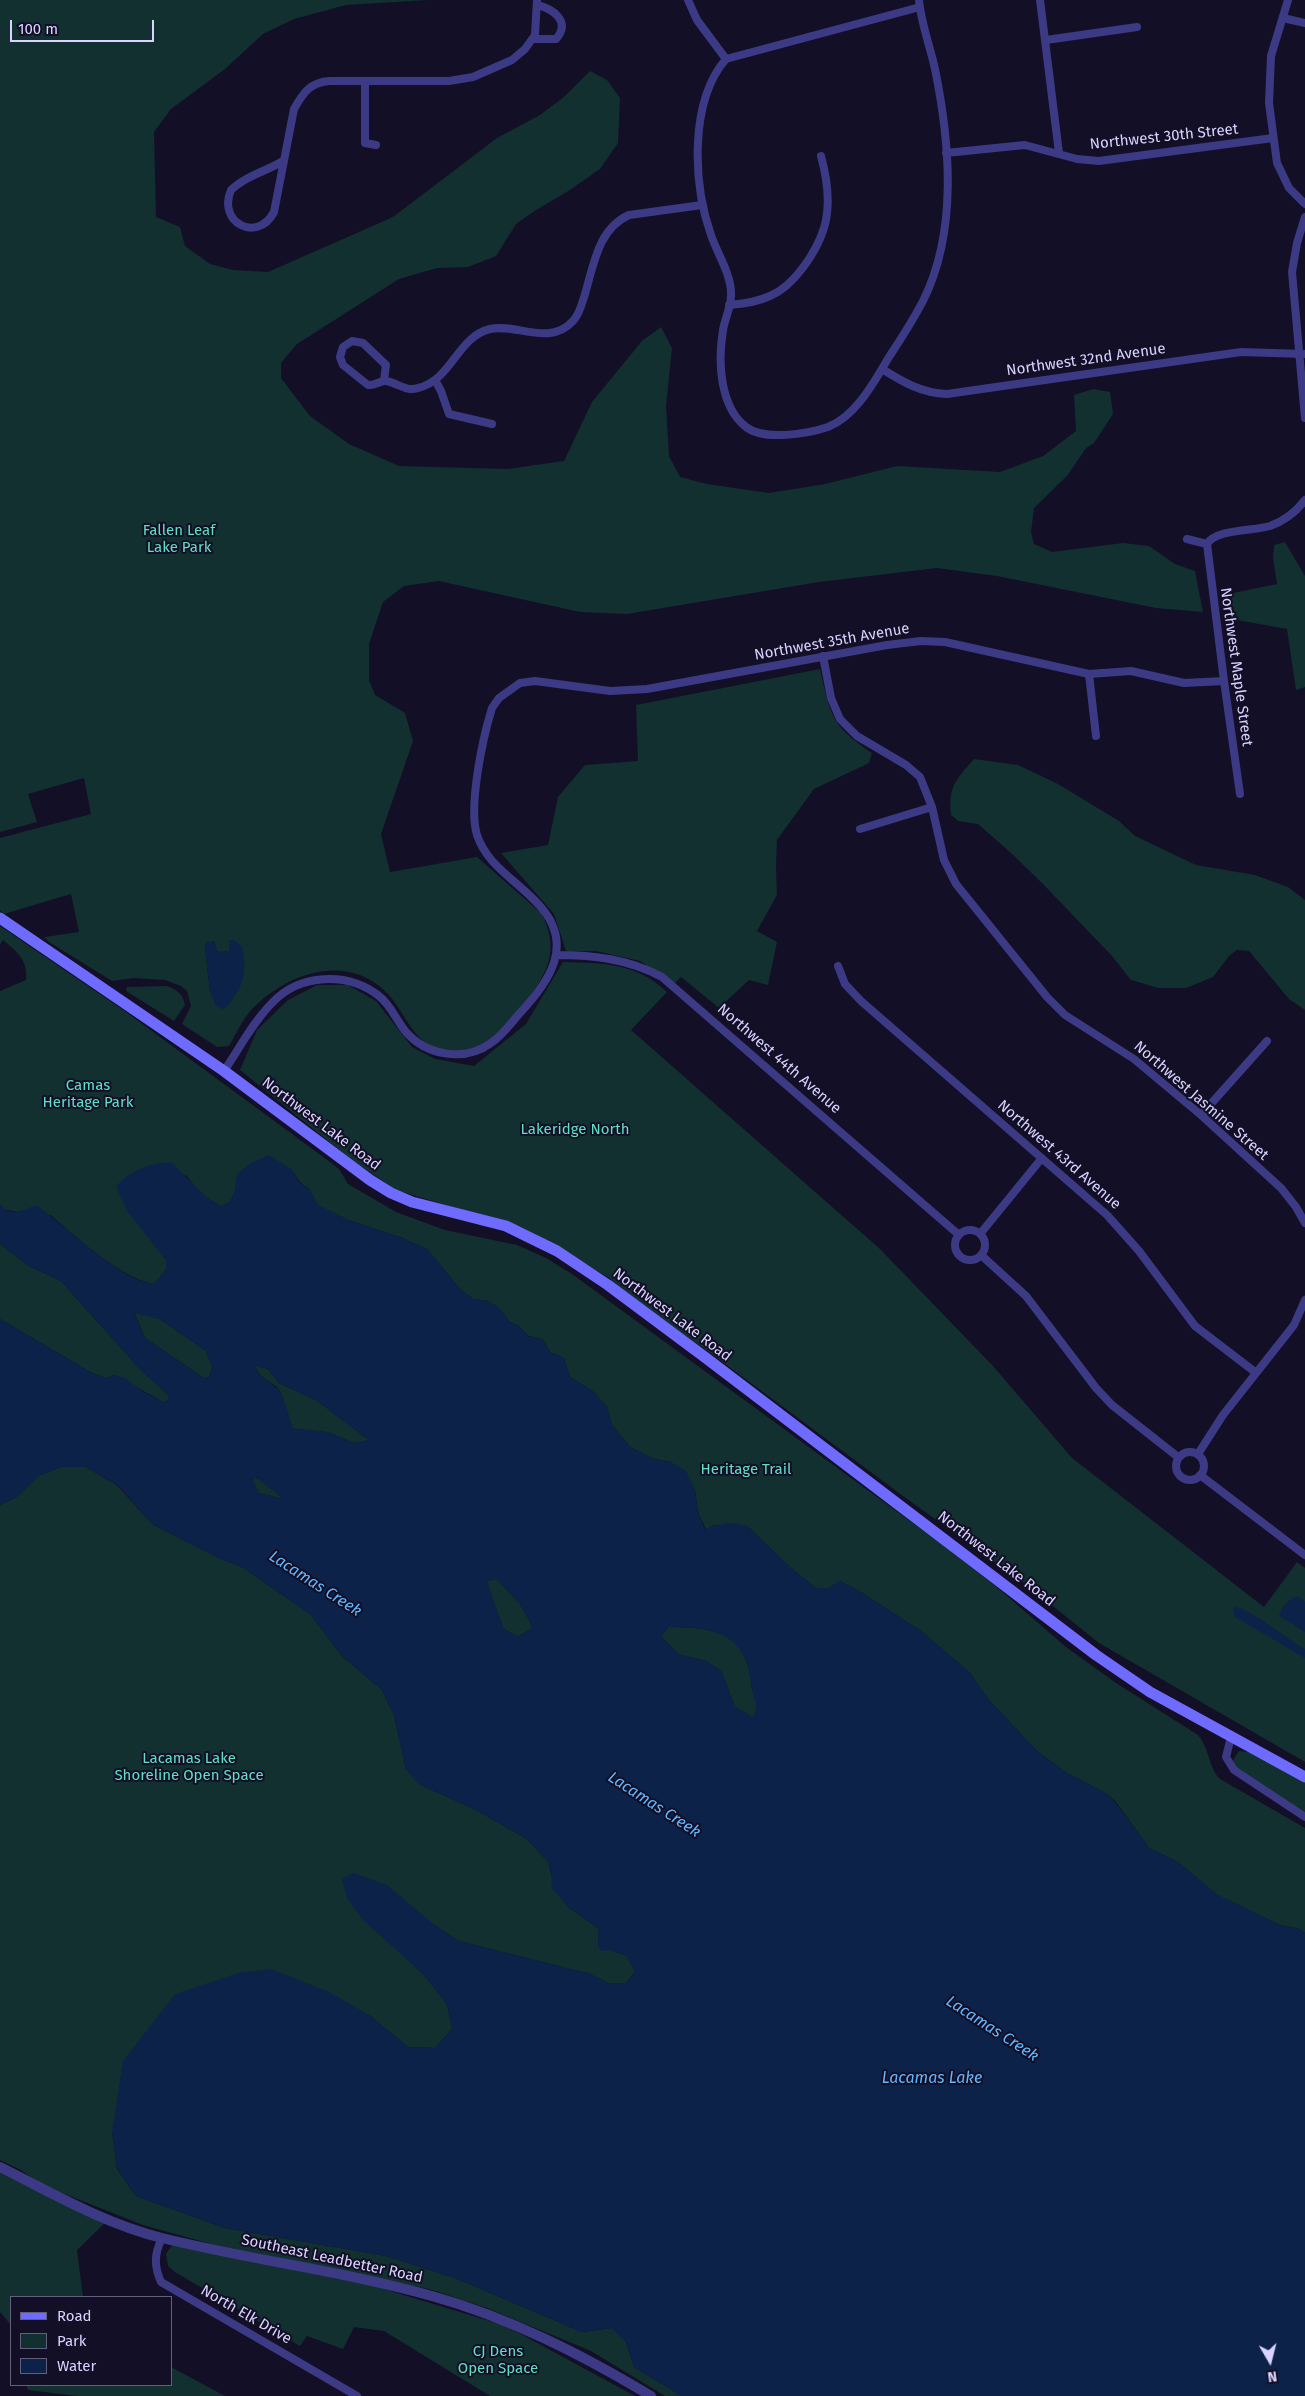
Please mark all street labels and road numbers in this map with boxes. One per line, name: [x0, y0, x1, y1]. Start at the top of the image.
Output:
street label: Northwest 30th Street: [1089, 120, 1239, 154]
street label: Northwest 32nd Avenue: [1005, 340, 1167, 380]
street label: Northwest Maple Street: [1216, 586, 1256, 748]
street label: Northwest 35th Avenue: [753, 619, 911, 665]
street label: Northwest 44th Avenue: [713, 1000, 845, 1118]
street label: Northwest Jasmine Street: [1130, 1038, 1272, 1164]
street label: Northwest Lake Road: [258, 1073, 384, 1175]
street label: Northwest 43rd Avenue: [994, 1097, 1124, 1213]
street label: Northwest Lake Road: [609, 1264, 735, 1366]
street label: Northwest Lake Road: [934, 1508, 1058, 1610]
street label: Southeast Leadbetter Road: [240, 2231, 424, 2287]
street label: North Elk Drive: [197, 2282, 295, 2348]

